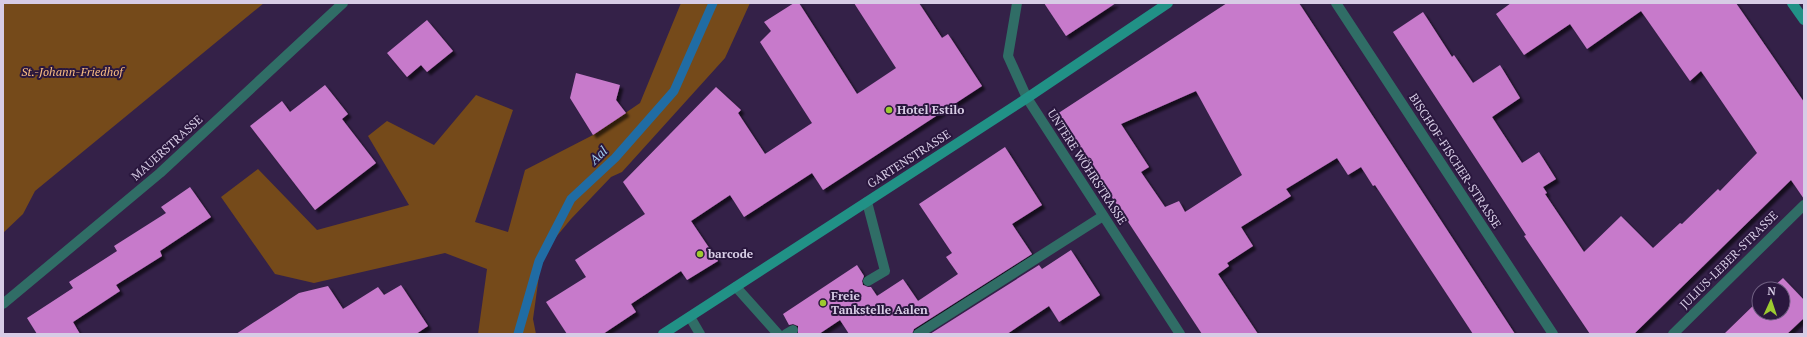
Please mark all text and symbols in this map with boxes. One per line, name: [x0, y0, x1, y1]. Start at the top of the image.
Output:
park label: St.-Johann-Friedhof: [21, 64, 125, 79]
street label: BISCHOF-FISCHER-STRASSE: [1406, 91, 1505, 231]
place label: Hotel Estilo: [897, 102, 964, 117]
marker: Hotel Estilo: [884, 105, 894, 115]
street label: UNTERE WÖHRSTRASSE: [1045, 106, 1130, 227]
street label: MAUERSTRASSE: [128, 112, 205, 184]
street label: GARTENSTRASSE: [864, 126, 953, 191]
water label: Aal: [584, 142, 611, 169]
street label: JULIUS-LEBER-STRASSE: [1677, 208, 1781, 312]
place label: barcode: [707, 246, 754, 261]
marker: barcode: [695, 249, 705, 259]
north arrow: [1751, 281, 1791, 321]
text: N: [1767, 284, 1777, 298]
place label: Freie Tankstelle Aalen: [831, 288, 928, 317]
marker: Freie Tankstelle Aalen: [818, 298, 828, 308]

